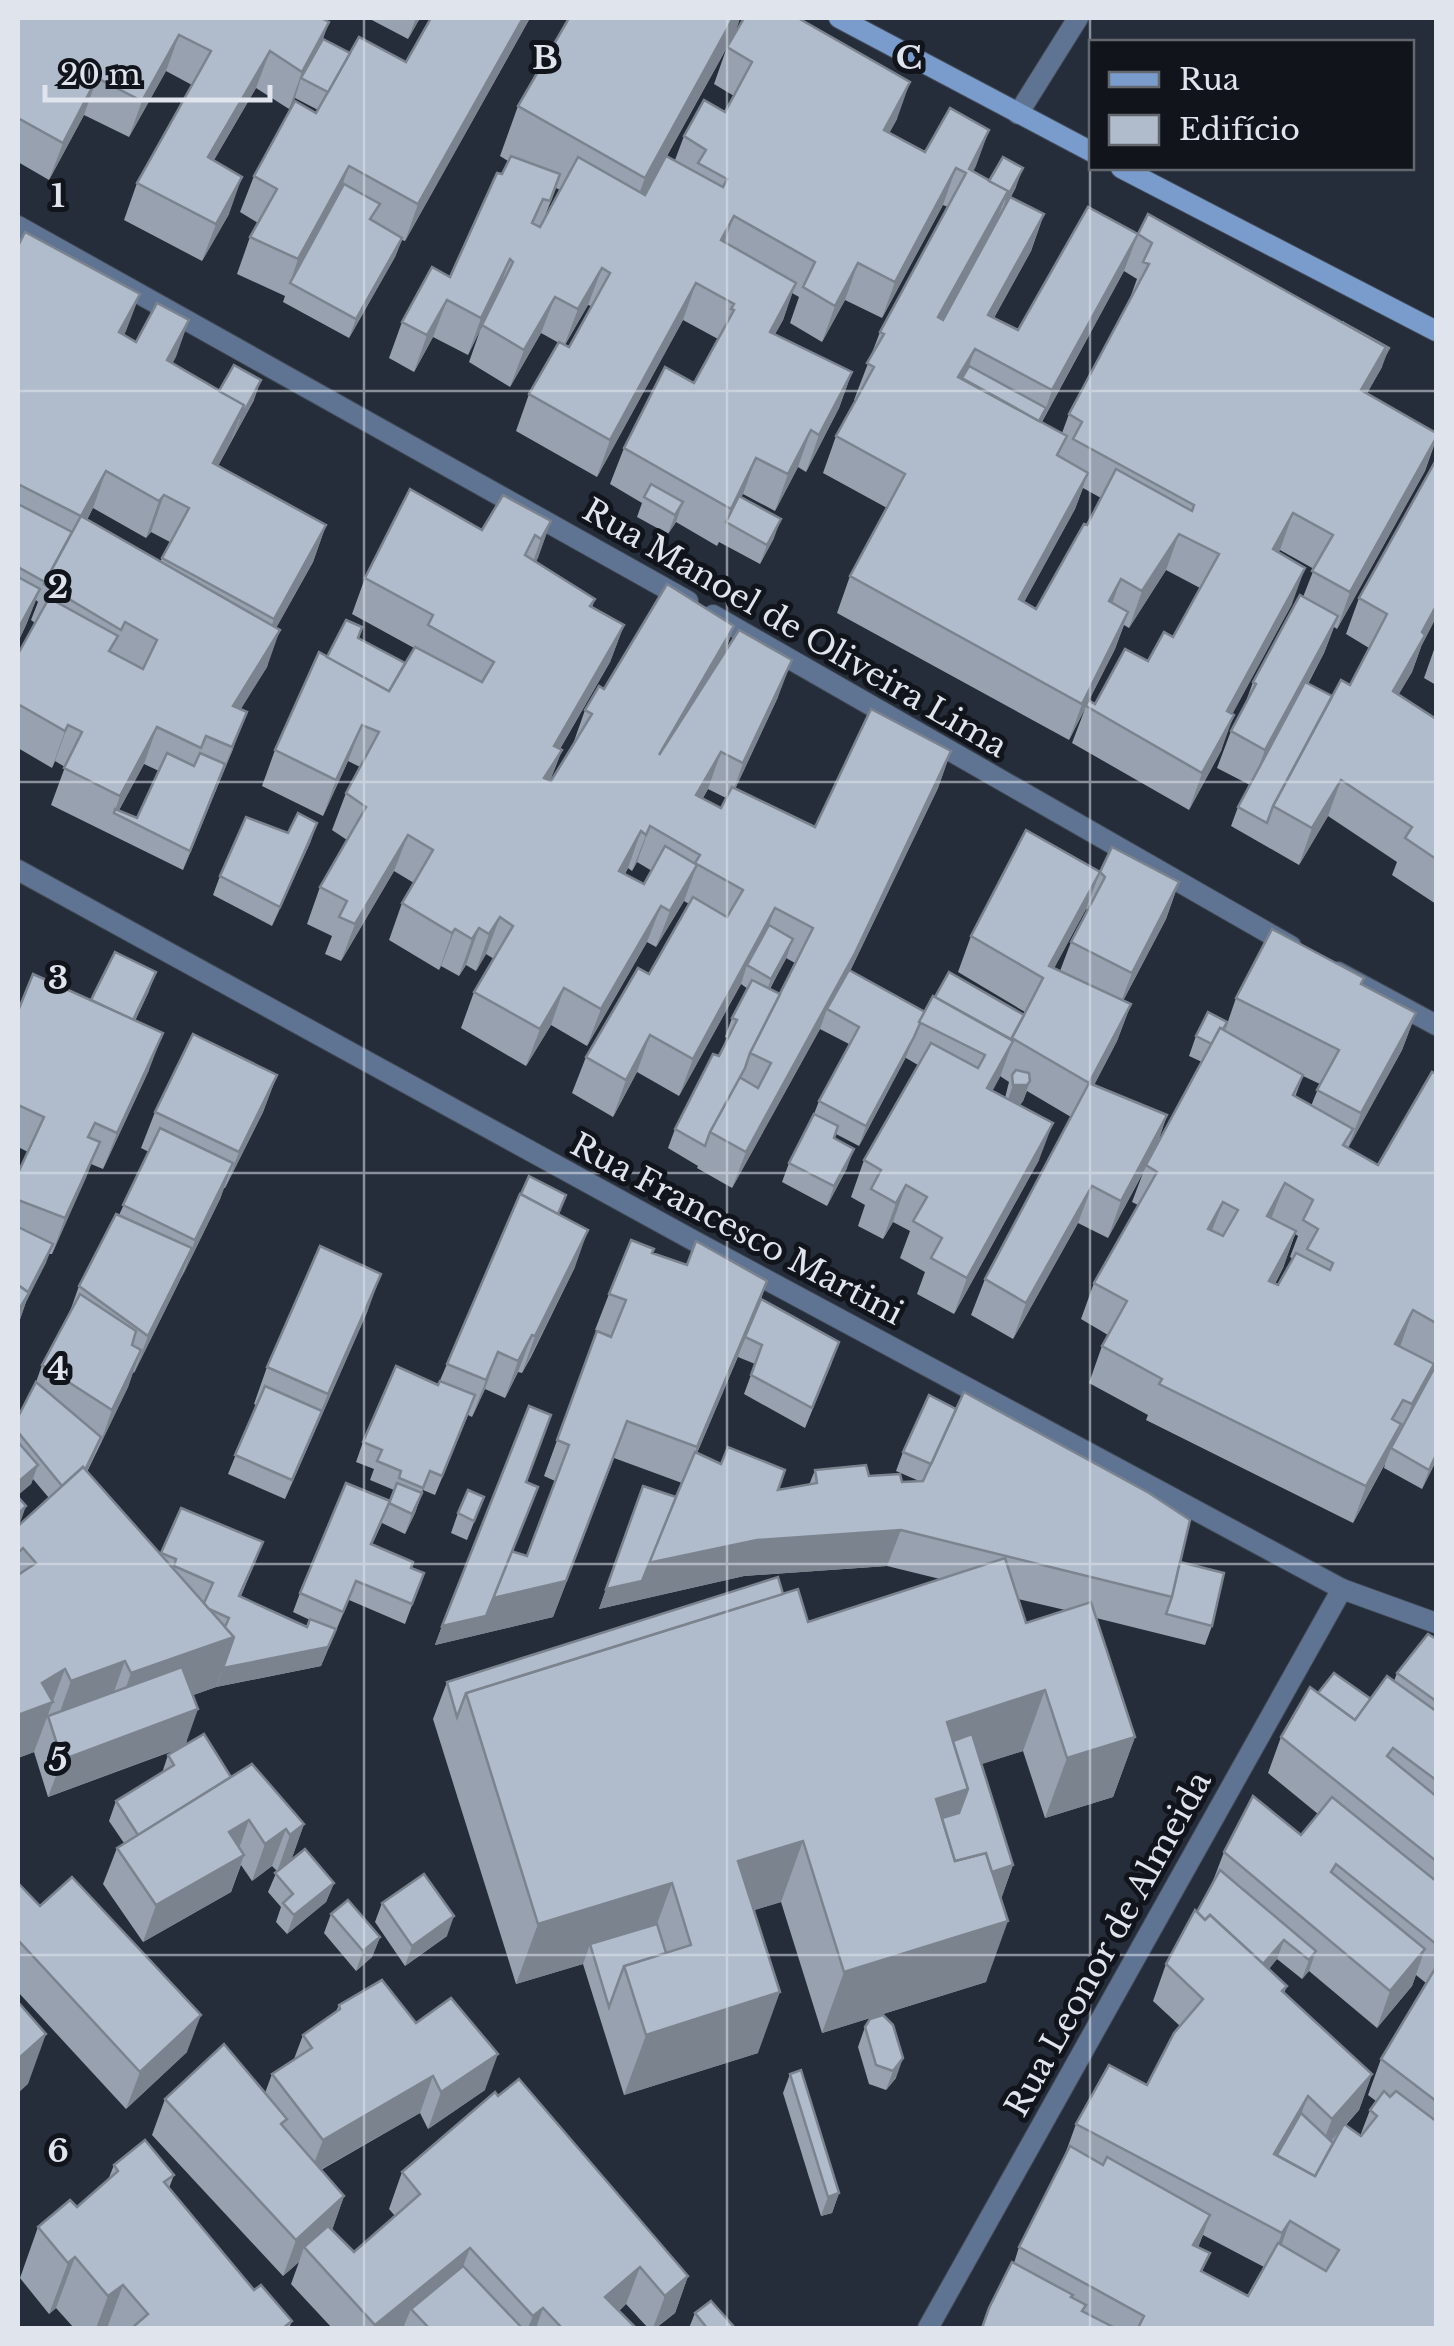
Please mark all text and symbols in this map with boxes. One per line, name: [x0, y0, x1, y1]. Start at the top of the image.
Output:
text: B: [532, 38, 558, 78]
text: C: [896, 38, 922, 78]
scale bar: [45, 40, 270, 102]
legend: [1089, 40, 1414, 170]
text: 20 m: [60, 56, 141, 93]
text: Rua: [1179, 61, 1240, 98]
text: Edifício: [1179, 111, 1300, 148]
text: 1: [51, 176, 65, 216]
street label: Rua Manoel de Oliveira Lima: [576, 490, 1014, 766]
text: 2: [48, 567, 68, 607]
text: 3: [48, 958, 68, 998]
street label: Rua Francesco Martini: [564, 1124, 910, 1334]
text: 4: [47, 1349, 69, 1389]
text: 5: [48, 1740, 68, 1780]
street label: Rua Leonor de Almeida: [996, 1764, 1220, 2123]
text: 6: [47, 2131, 69, 2171]

